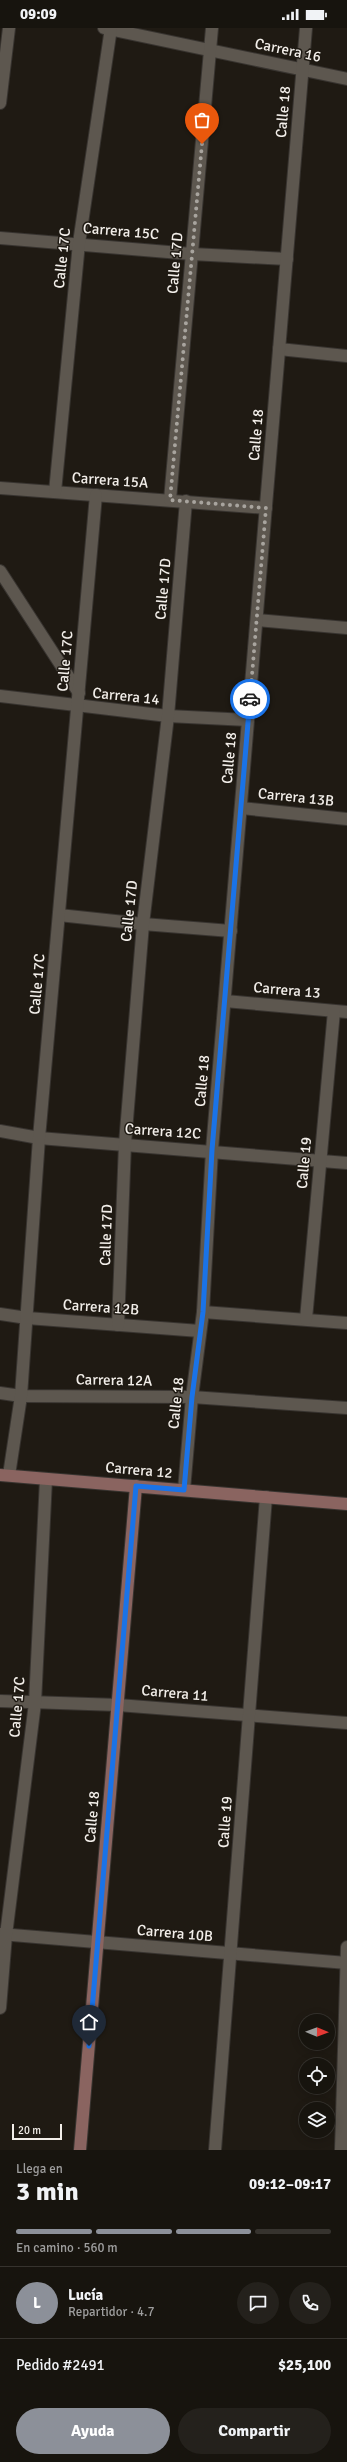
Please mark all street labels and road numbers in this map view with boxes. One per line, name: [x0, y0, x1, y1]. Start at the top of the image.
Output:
street label: Carrera 16: [253, 34, 323, 66]
street label: Calle 18: [272, 85, 294, 139]
street label: Carrera 15C: [82, 219, 160, 243]
street label: Calle 17C: [50, 227, 74, 289]
street label: Calle 17D: [163, 231, 187, 295]
street label: Calle 18: [245, 408, 267, 462]
street label: Carrera 15A: [71, 468, 149, 492]
street label: Calle 17D: [151, 557, 175, 621]
street label: Calle 17C: [53, 630, 77, 692]
street label: Carrera 14: [92, 684, 160, 708]
street label: Calle 18: [218, 731, 240, 785]
street label: Carrera 13B: [257, 784, 335, 810]
street label: Calle 17D: [117, 879, 141, 943]
street label: Calle 17C: [25, 953, 49, 1015]
street label: Carrera 13: [253, 978, 321, 1002]
street label: Calle 18: [191, 1054, 213, 1108]
street label: Carrera 12C: [124, 1119, 202, 1143]
street label: Calle 19: [293, 1136, 315, 1190]
street label: Calle 17D: [96, 1204, 116, 1266]
street label: Carrera 12B: [62, 1295, 140, 1319]
street label: Carrera 12A: [76, 1370, 152, 1390]
street label: Calle 18: [164, 1376, 188, 1430]
street label: Carrera 12: [105, 1458, 173, 1482]
street label: Calle 17C: [5, 1676, 29, 1738]
street label: Carrera 11: [141, 1681, 209, 1705]
street label: Calle 18: [81, 1790, 103, 1844]
street label: Calle 19: [214, 1795, 236, 1849]
street label: Carrera 10B: [136, 1921, 214, 1945]

